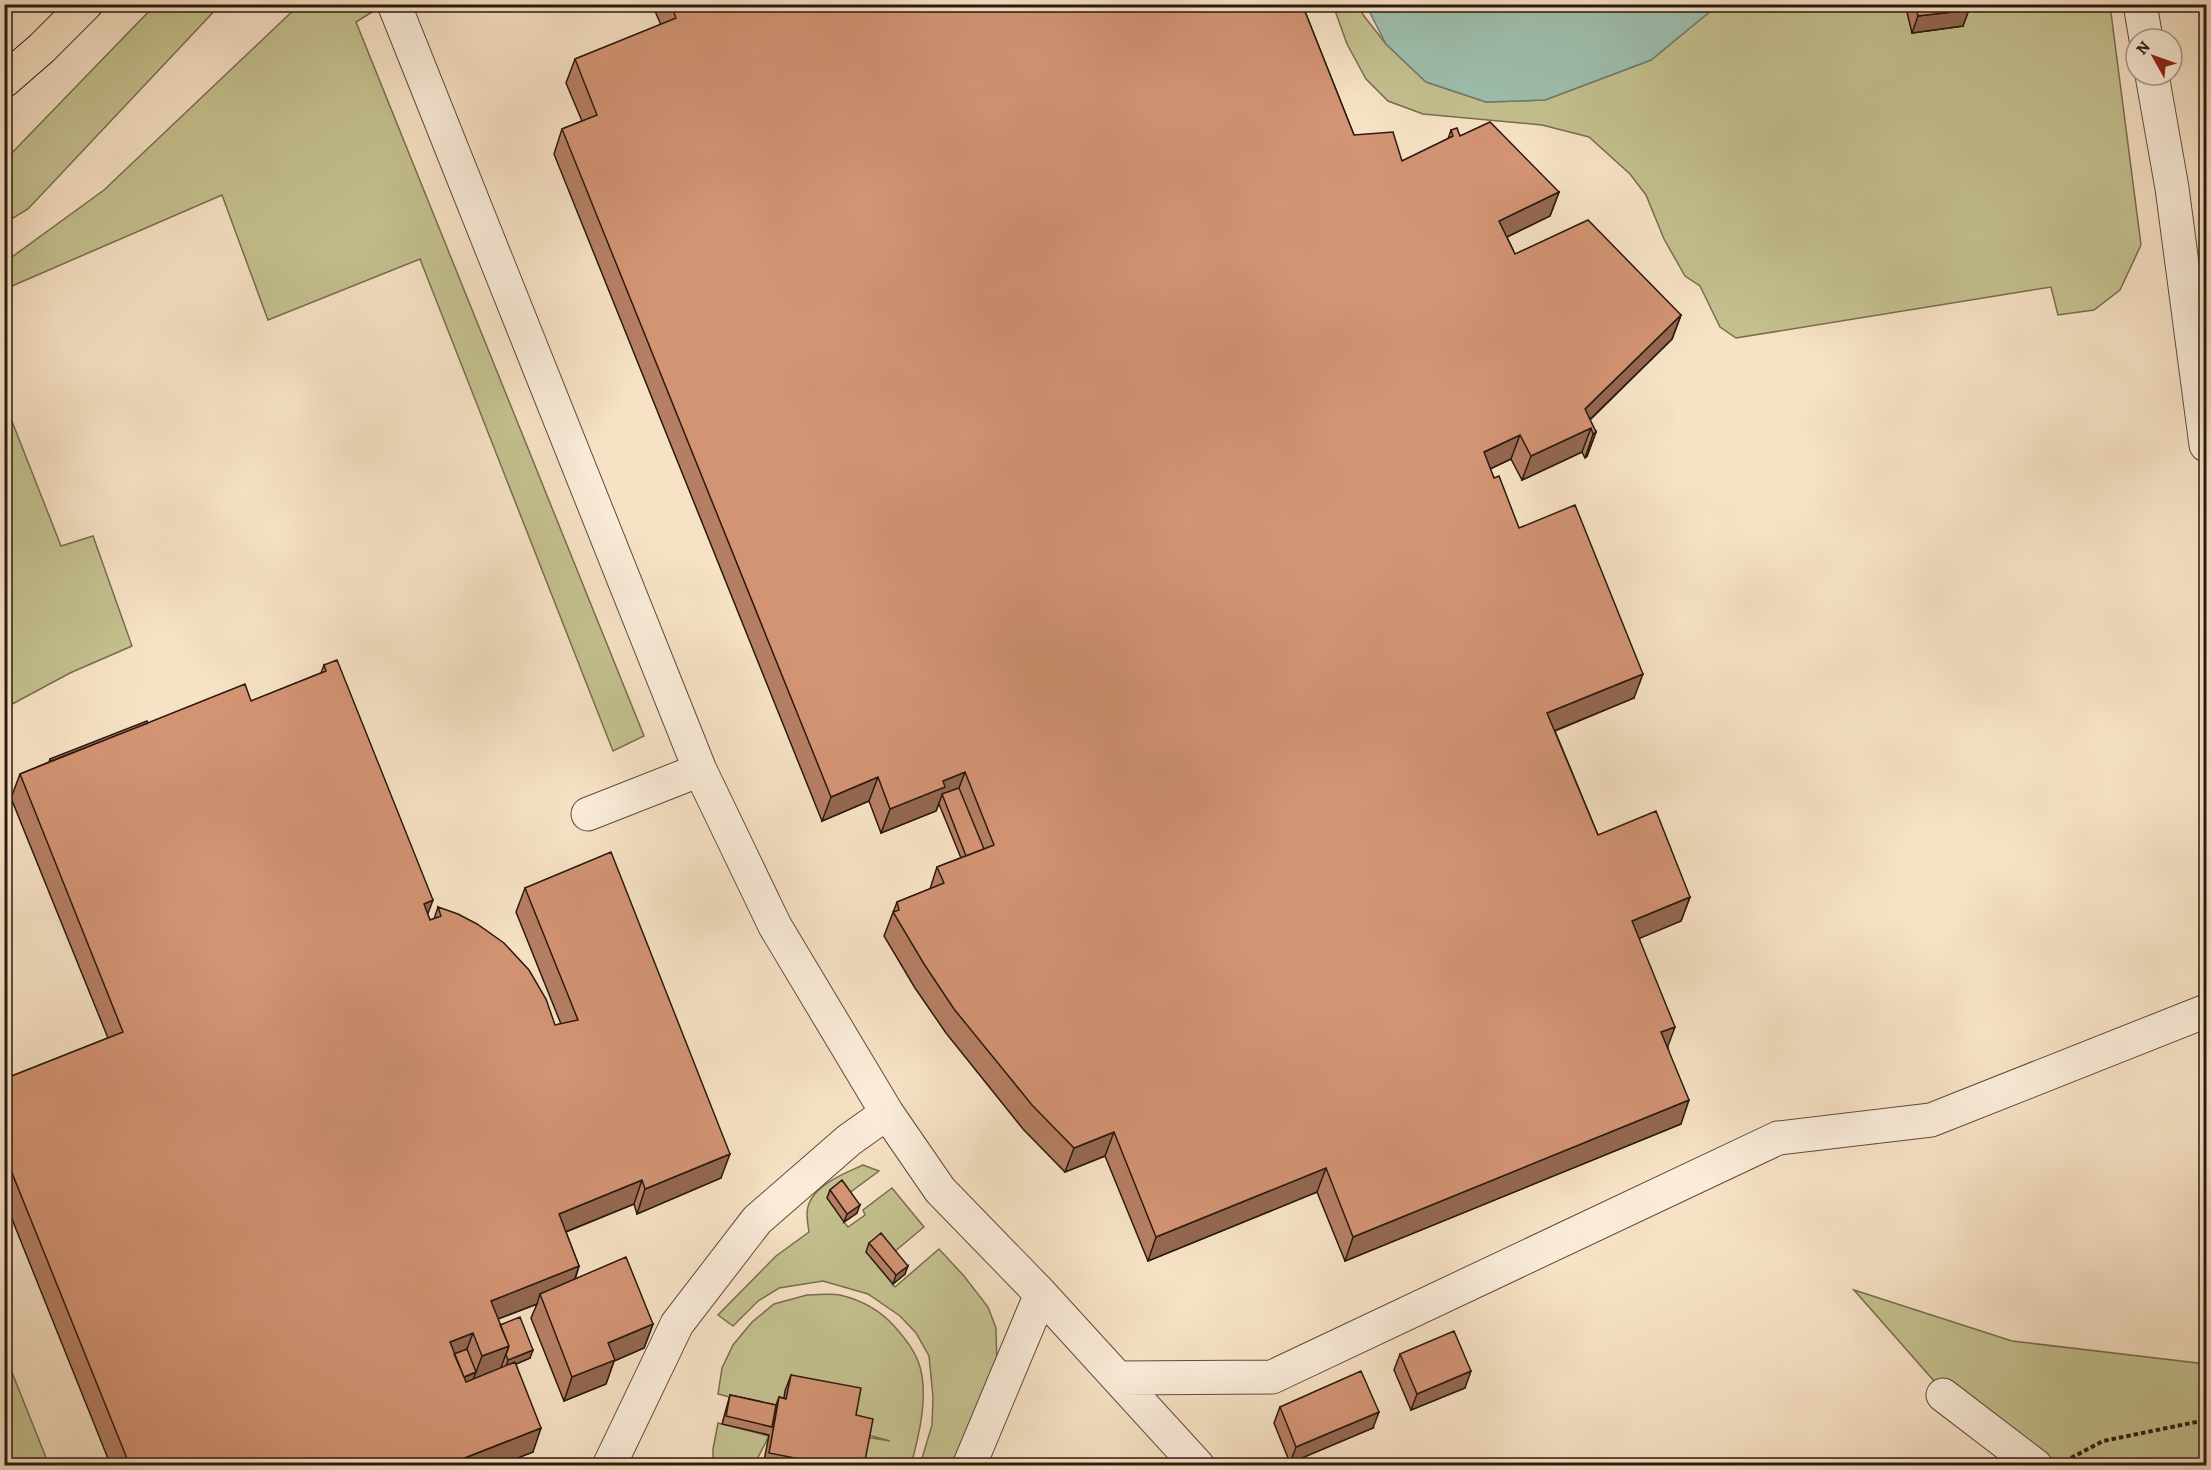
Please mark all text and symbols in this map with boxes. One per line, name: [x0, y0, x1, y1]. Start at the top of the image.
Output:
north arrow: [2124, 27, 2184, 87]
text: N: [2131, 36, 2156, 60]

